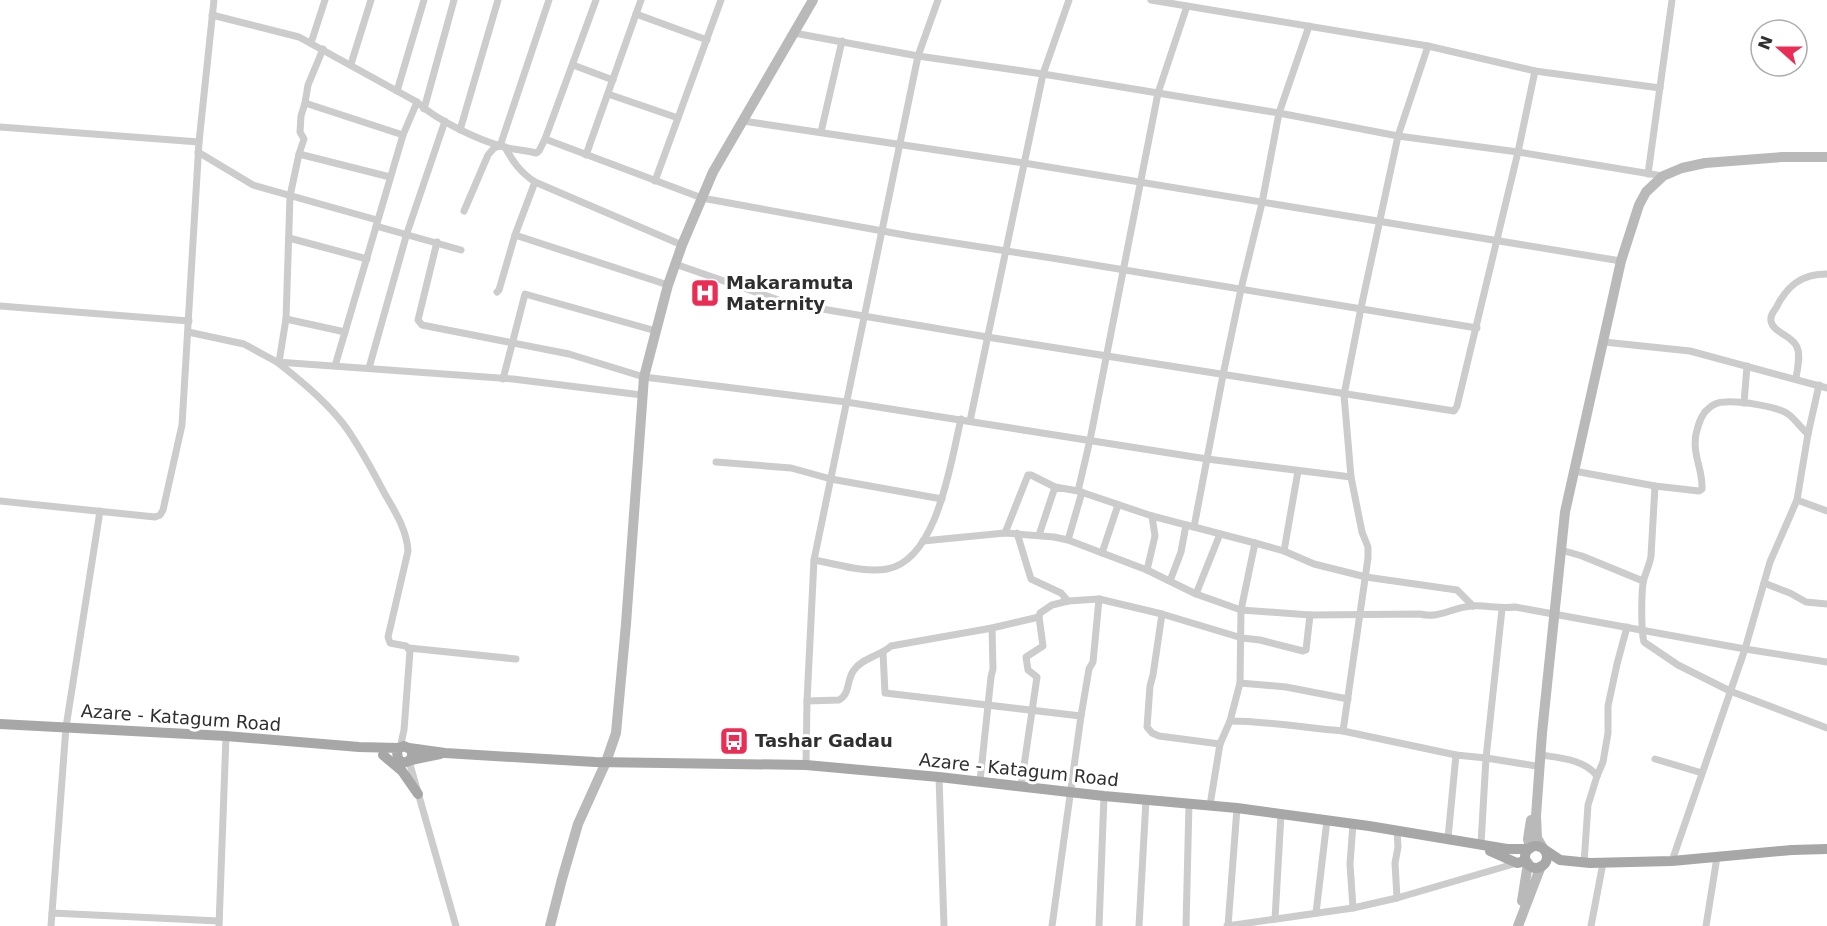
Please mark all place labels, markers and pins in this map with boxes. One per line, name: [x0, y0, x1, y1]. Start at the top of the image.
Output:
place label: Makaramuta Maternity: [726, 272, 854, 314]
hospital icon: Makaramuta Maternity: [689, 277, 721, 309]
bus stop icon: Tashar Gadau: [718, 725, 750, 757]
place label: Tashar Gadau: [755, 730, 893, 751]

